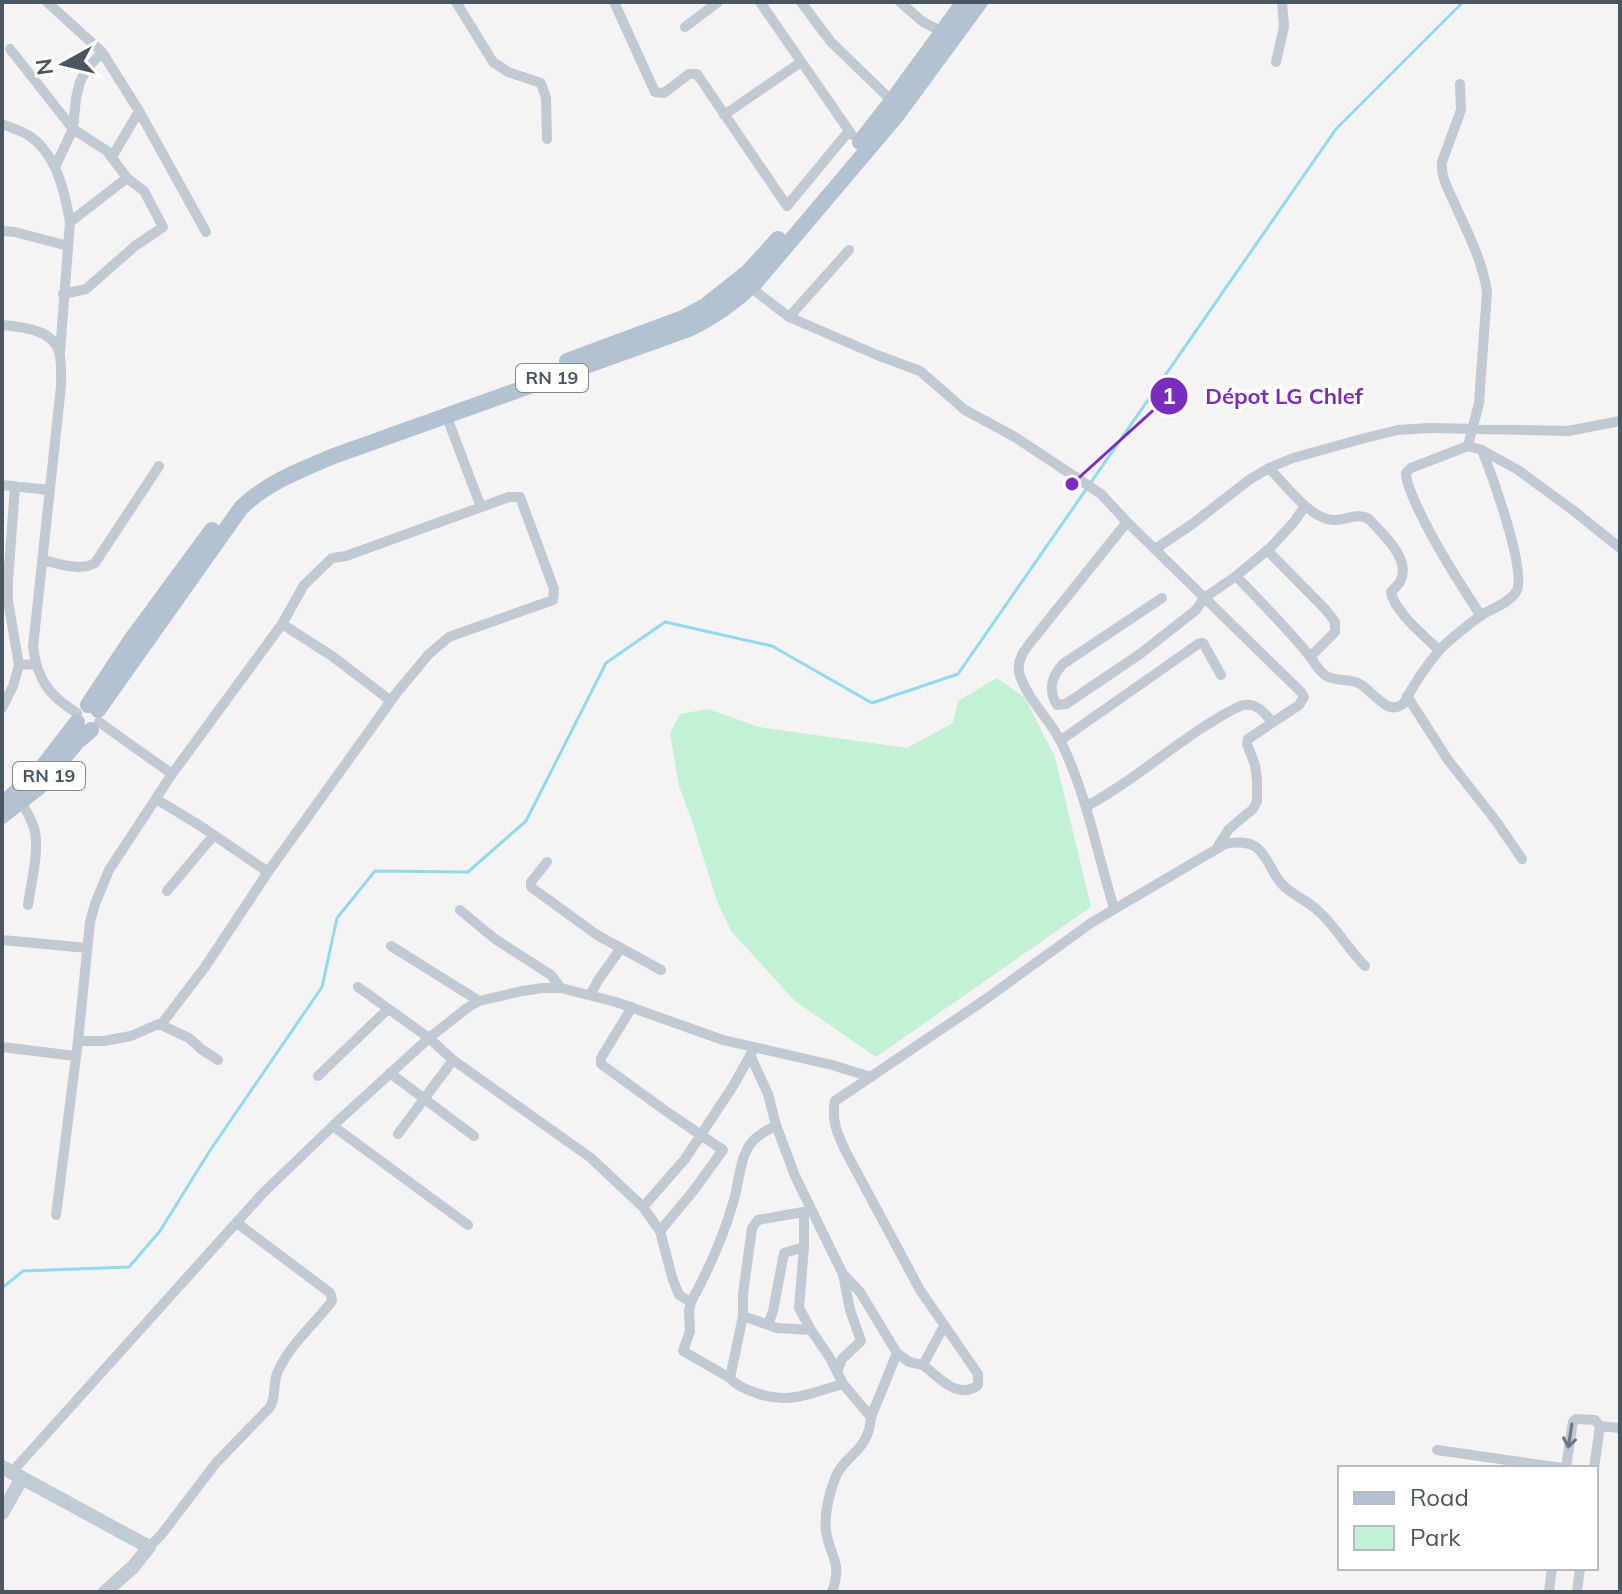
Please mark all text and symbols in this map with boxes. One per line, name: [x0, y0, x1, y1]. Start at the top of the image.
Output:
north arrow: [24, 24, 104, 104]
text: N: [29, 57, 59, 77]
road number: RN 19: [516, 364, 588, 392]
callout: Dépot LG Chlef: [1149, 373, 1379, 419]
text: 1: [1162, 380, 1176, 410]
text: Dépot LG Chlef: [1205, 382, 1364, 410]
road number: RN 19: [13, 762, 85, 790]
one-way arrow: [1562, 1423, 1577, 1448]
legend: [1338, 1466, 1598, 1570]
text: Road: [1410, 1482, 1469, 1512]
text: Park: [1410, 1522, 1461, 1552]

